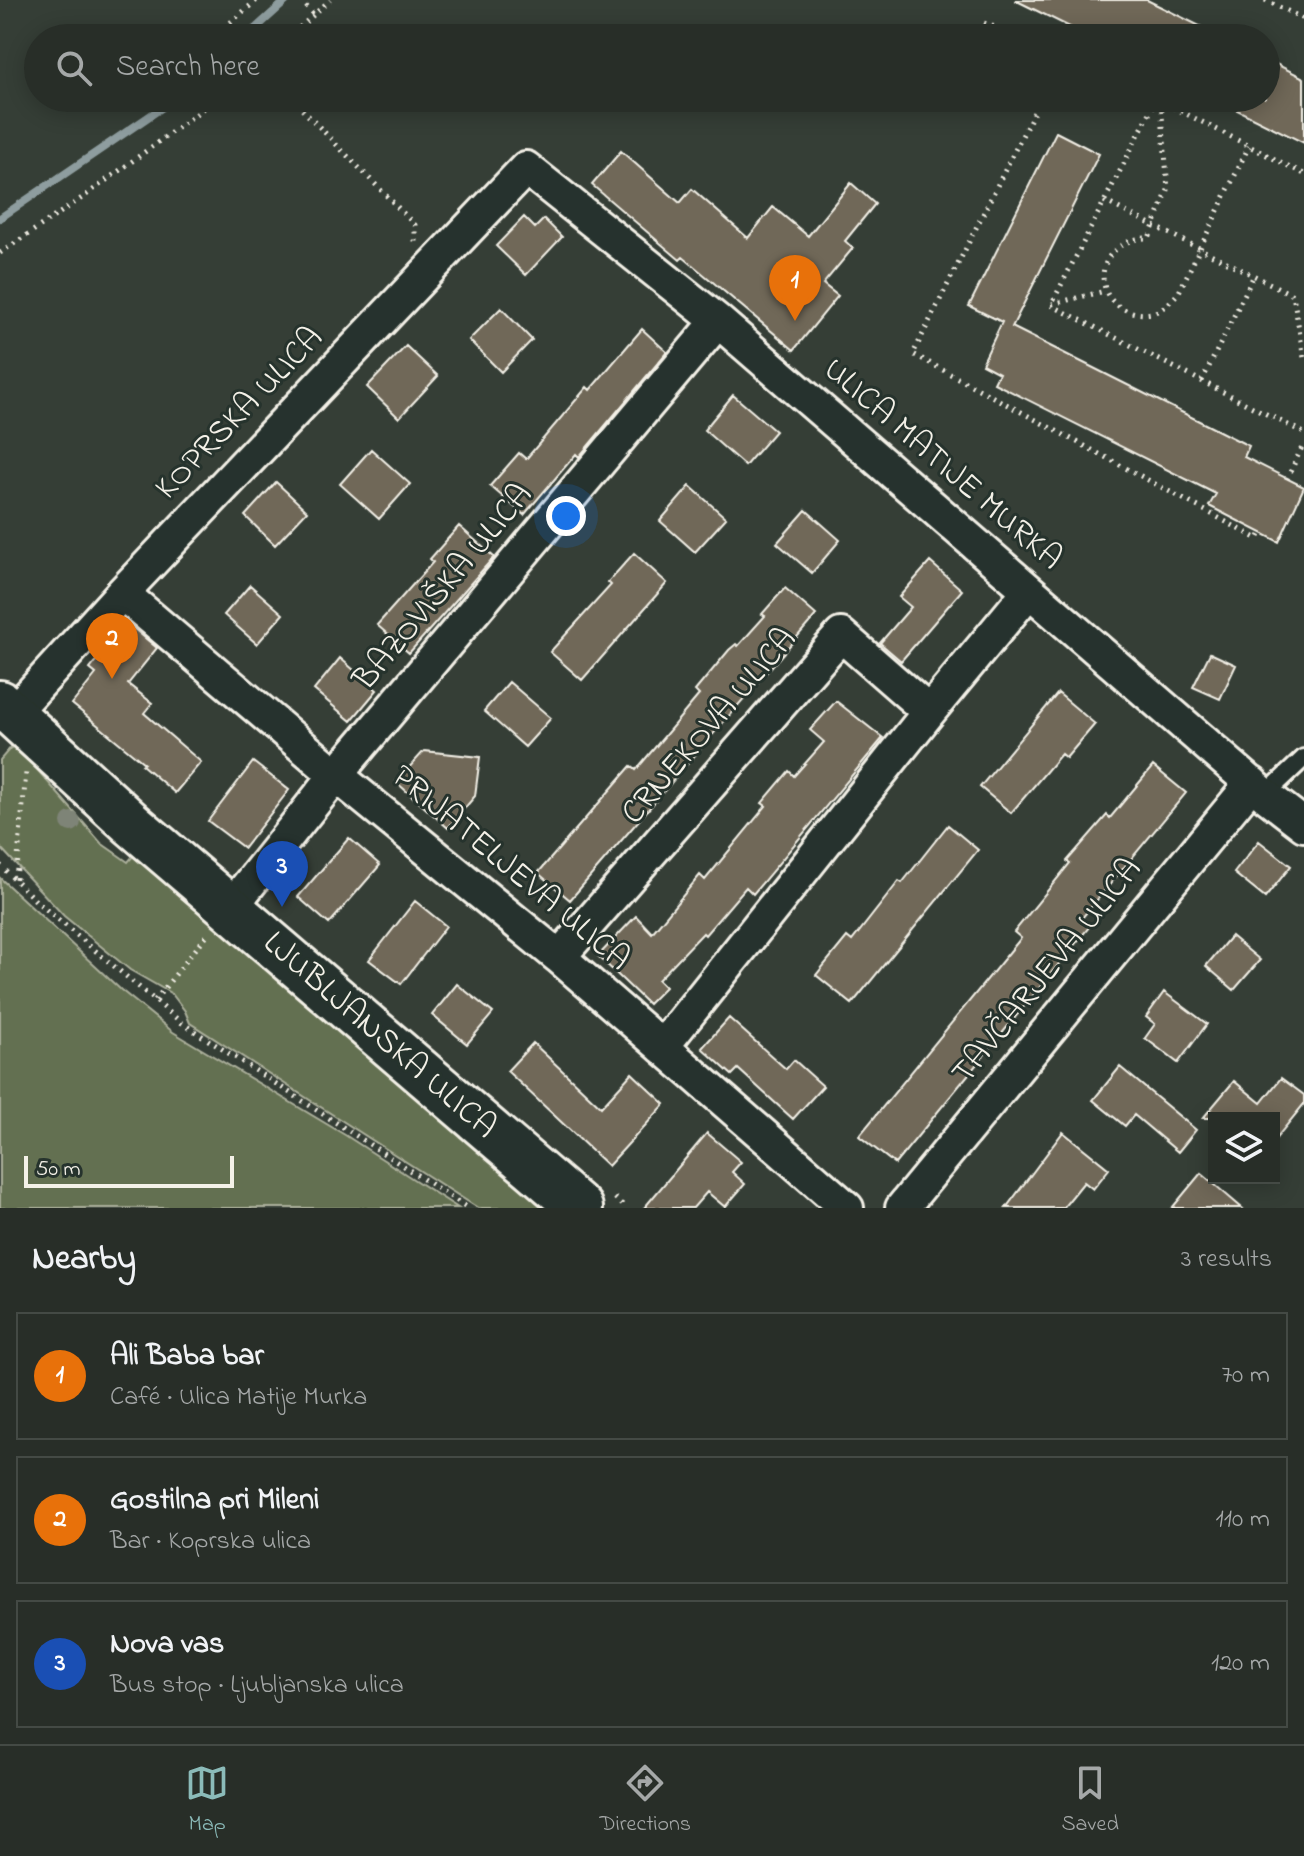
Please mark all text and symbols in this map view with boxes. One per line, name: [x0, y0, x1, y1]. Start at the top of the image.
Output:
search box: [24, 24, 1280, 112]
icon: search: [52, 46, 96, 90]
text: Search here: [116, 46, 260, 90]
pin: 1: [769, 255, 821, 321]
street label: KOPRSKA ULICA: [144, 316, 336, 512]
street label: ULICA MATIJE MURKA: [811, 347, 1073, 583]
street label: BAZOVIŠKA ULICA: [341, 473, 546, 703]
your location: [546, 496, 586, 536]
pin: 2: [86, 613, 138, 679]
street label: CRNEKOVA ULICA: [610, 617, 810, 837]
street label: PRIJATELJEVA ULICA: [379, 754, 641, 984]
pin: 3: [256, 841, 308, 907]
street label: TAVČARJEVA ULICA: [941, 848, 1155, 1096]
street label: LJUBLJANSKA ULICA: [251, 920, 507, 1152]
map controls: [1208, 1112, 1280, 1184]
button: layers: [1208, 1112, 1280, 1184]
scale bar: [24, 1152, 234, 1188]
text: 50 m: [36, 1154, 81, 1186]
text: Nearby: [32, 1235, 136, 1285]
text: 3 results: [1181, 1241, 1272, 1279]
text: Ali Baba bar: [110, 1335, 264, 1379]
text: 1: [56, 1357, 64, 1395]
text: 70 m: [1221, 1357, 1270, 1395]
text: Café · Ulica Matije Murka: [110, 1379, 367, 1417]
text: Gostilna pri Mileni: [110, 1479, 320, 1523]
text: 2: [54, 1501, 66, 1539]
text: 110 m: [1216, 1501, 1270, 1539]
text: Bar · Koprska ulica: [110, 1523, 311, 1561]
text: Nova vas: [110, 1623, 224, 1667]
text: 3: [55, 1645, 65, 1683]
text: 120 m: [1211, 1645, 1270, 1683]
text: Bus stop · Ljubljanska ulica: [110, 1667, 404, 1705]
tab: Map: [185, 1761, 229, 1841]
tab: Directions: [600, 1761, 691, 1841]
tab: Saved: [1061, 1761, 1119, 1841]

